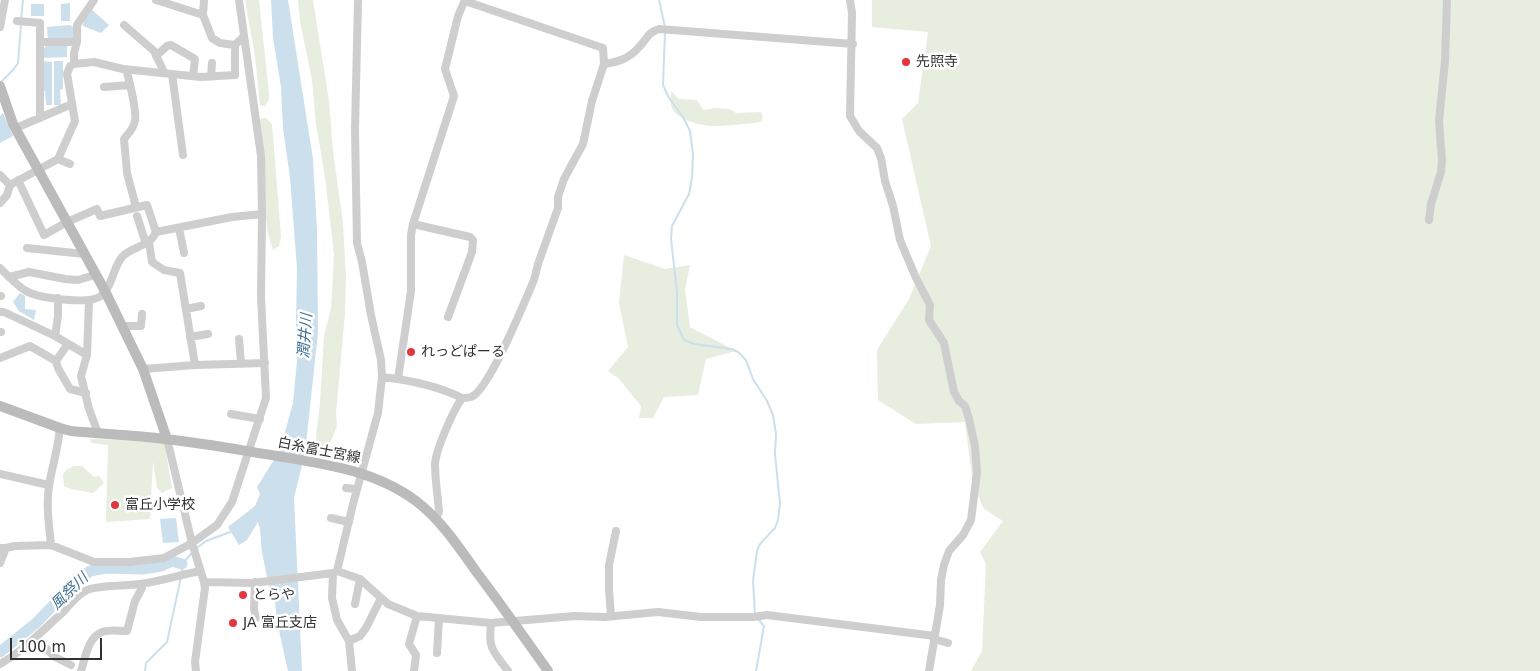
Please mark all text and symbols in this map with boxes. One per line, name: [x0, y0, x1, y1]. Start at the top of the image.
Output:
place label: 先照寺: [916, 54, 958, 70]
marker: 先照寺: [900, 56, 912, 68]
water label: 潤井川: [295, 313, 317, 359]
place label: れっどぱーる: [421, 344, 505, 360]
marker: れっどぱーる: [405, 346, 417, 358]
street label: 白糸富士宮線: [276, 435, 362, 467]
place label: 富丘小学校: [125, 497, 195, 513]
marker: 富丘小学校: [109, 499, 121, 511]
water label: 風祭川: [48, 570, 92, 614]
place label: とらや: [253, 587, 295, 603]
marker: とらや: [237, 589, 249, 601]
place label: JA 富丘支店: [243, 615, 317, 631]
marker: JA 富丘支店: [227, 617, 239, 629]
scale bar: [12, 628, 105, 660]
text: 100 m: [18, 638, 66, 656]

